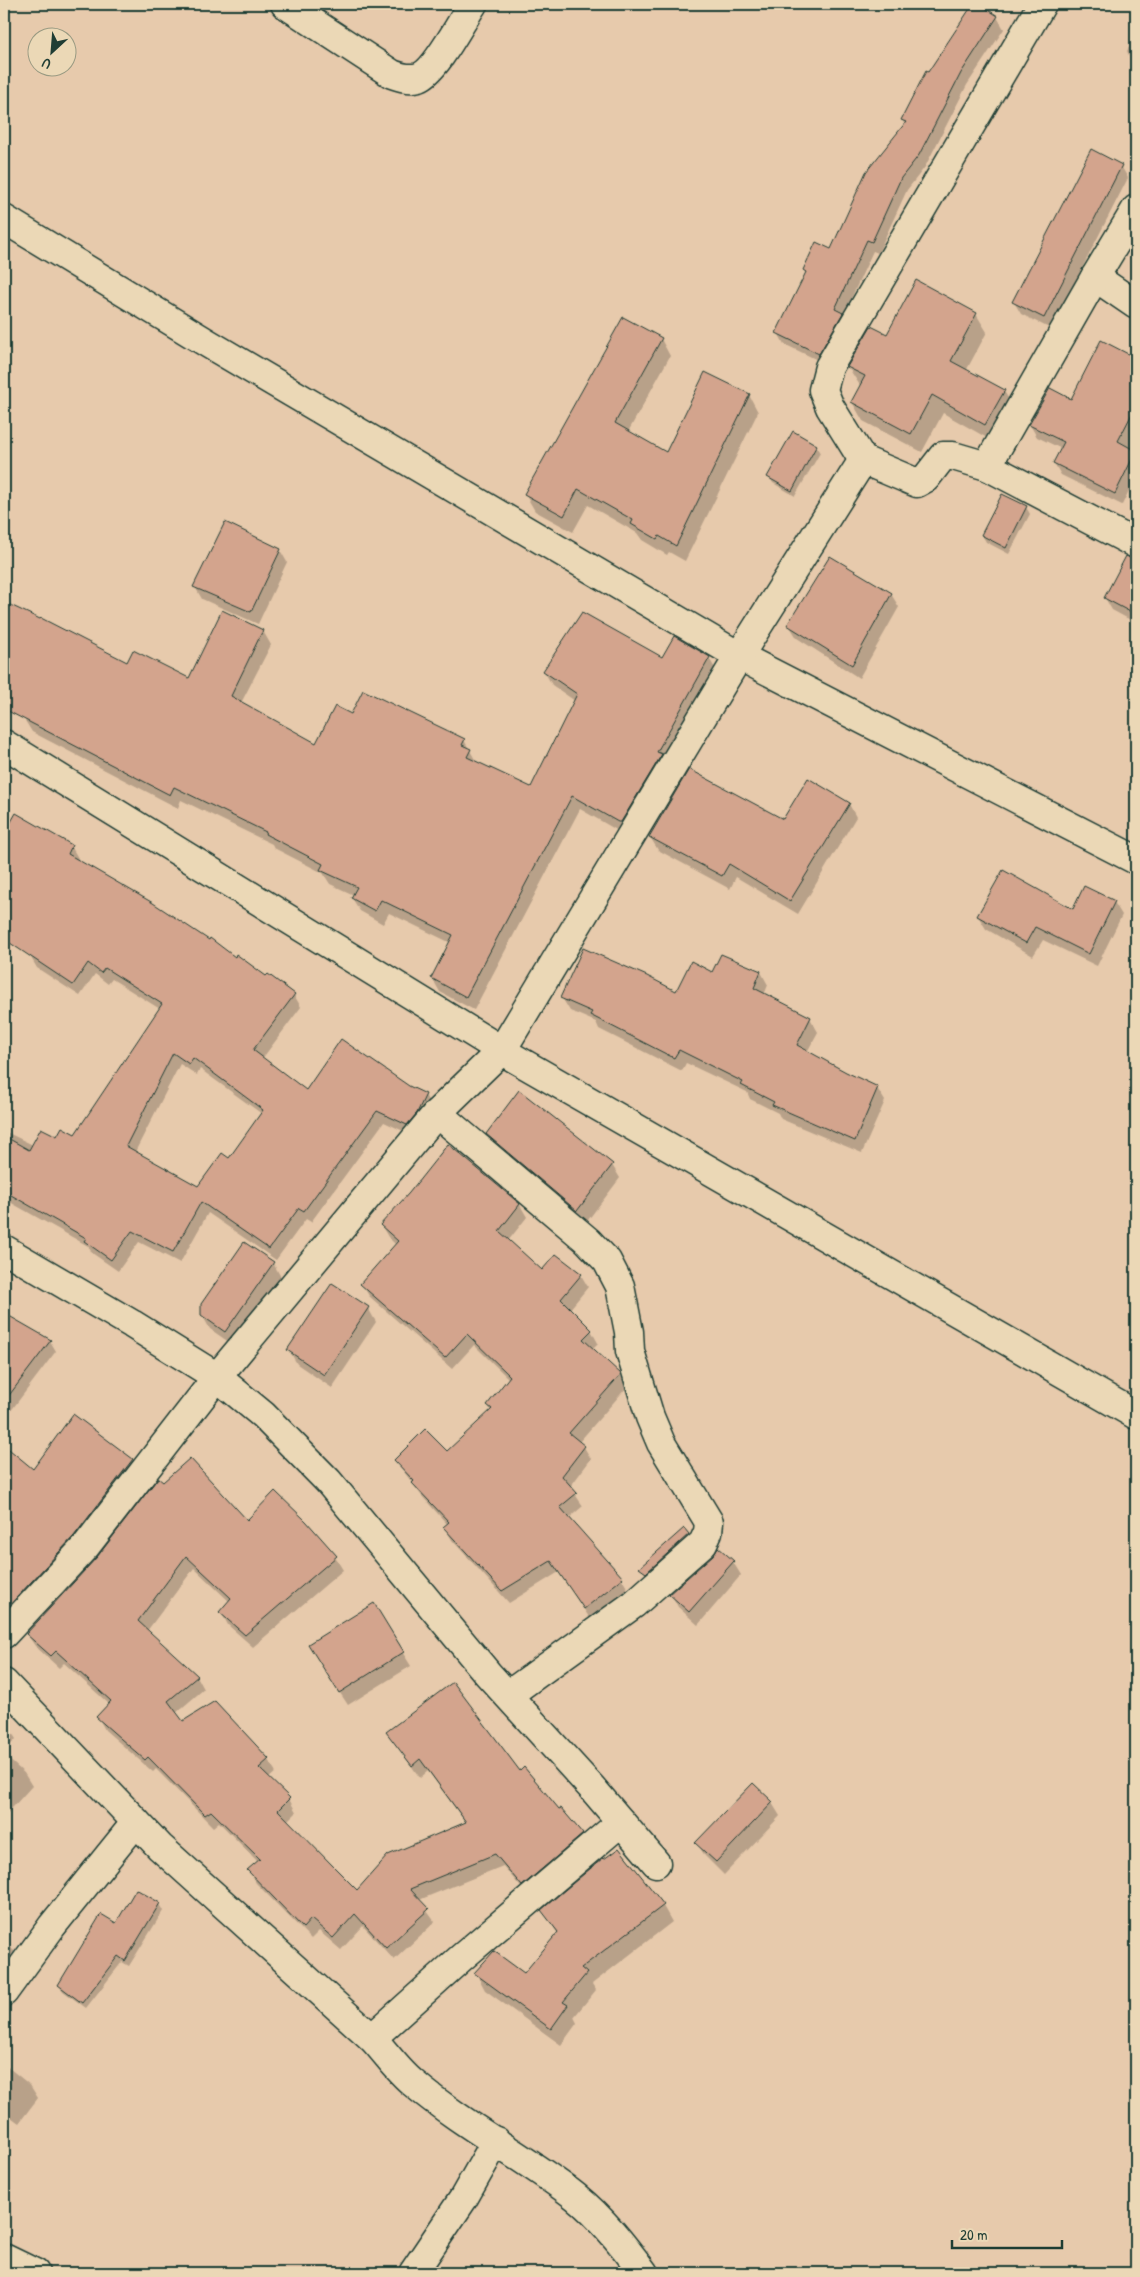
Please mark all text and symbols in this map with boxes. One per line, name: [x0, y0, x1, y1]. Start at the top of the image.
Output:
north arrow: [28, 28, 78, 78]
text: U: [38, 54, 54, 74]
scale bar: [952, 2217, 1062, 2249]
text: 20 m: [960, 2224, 987, 2245]

